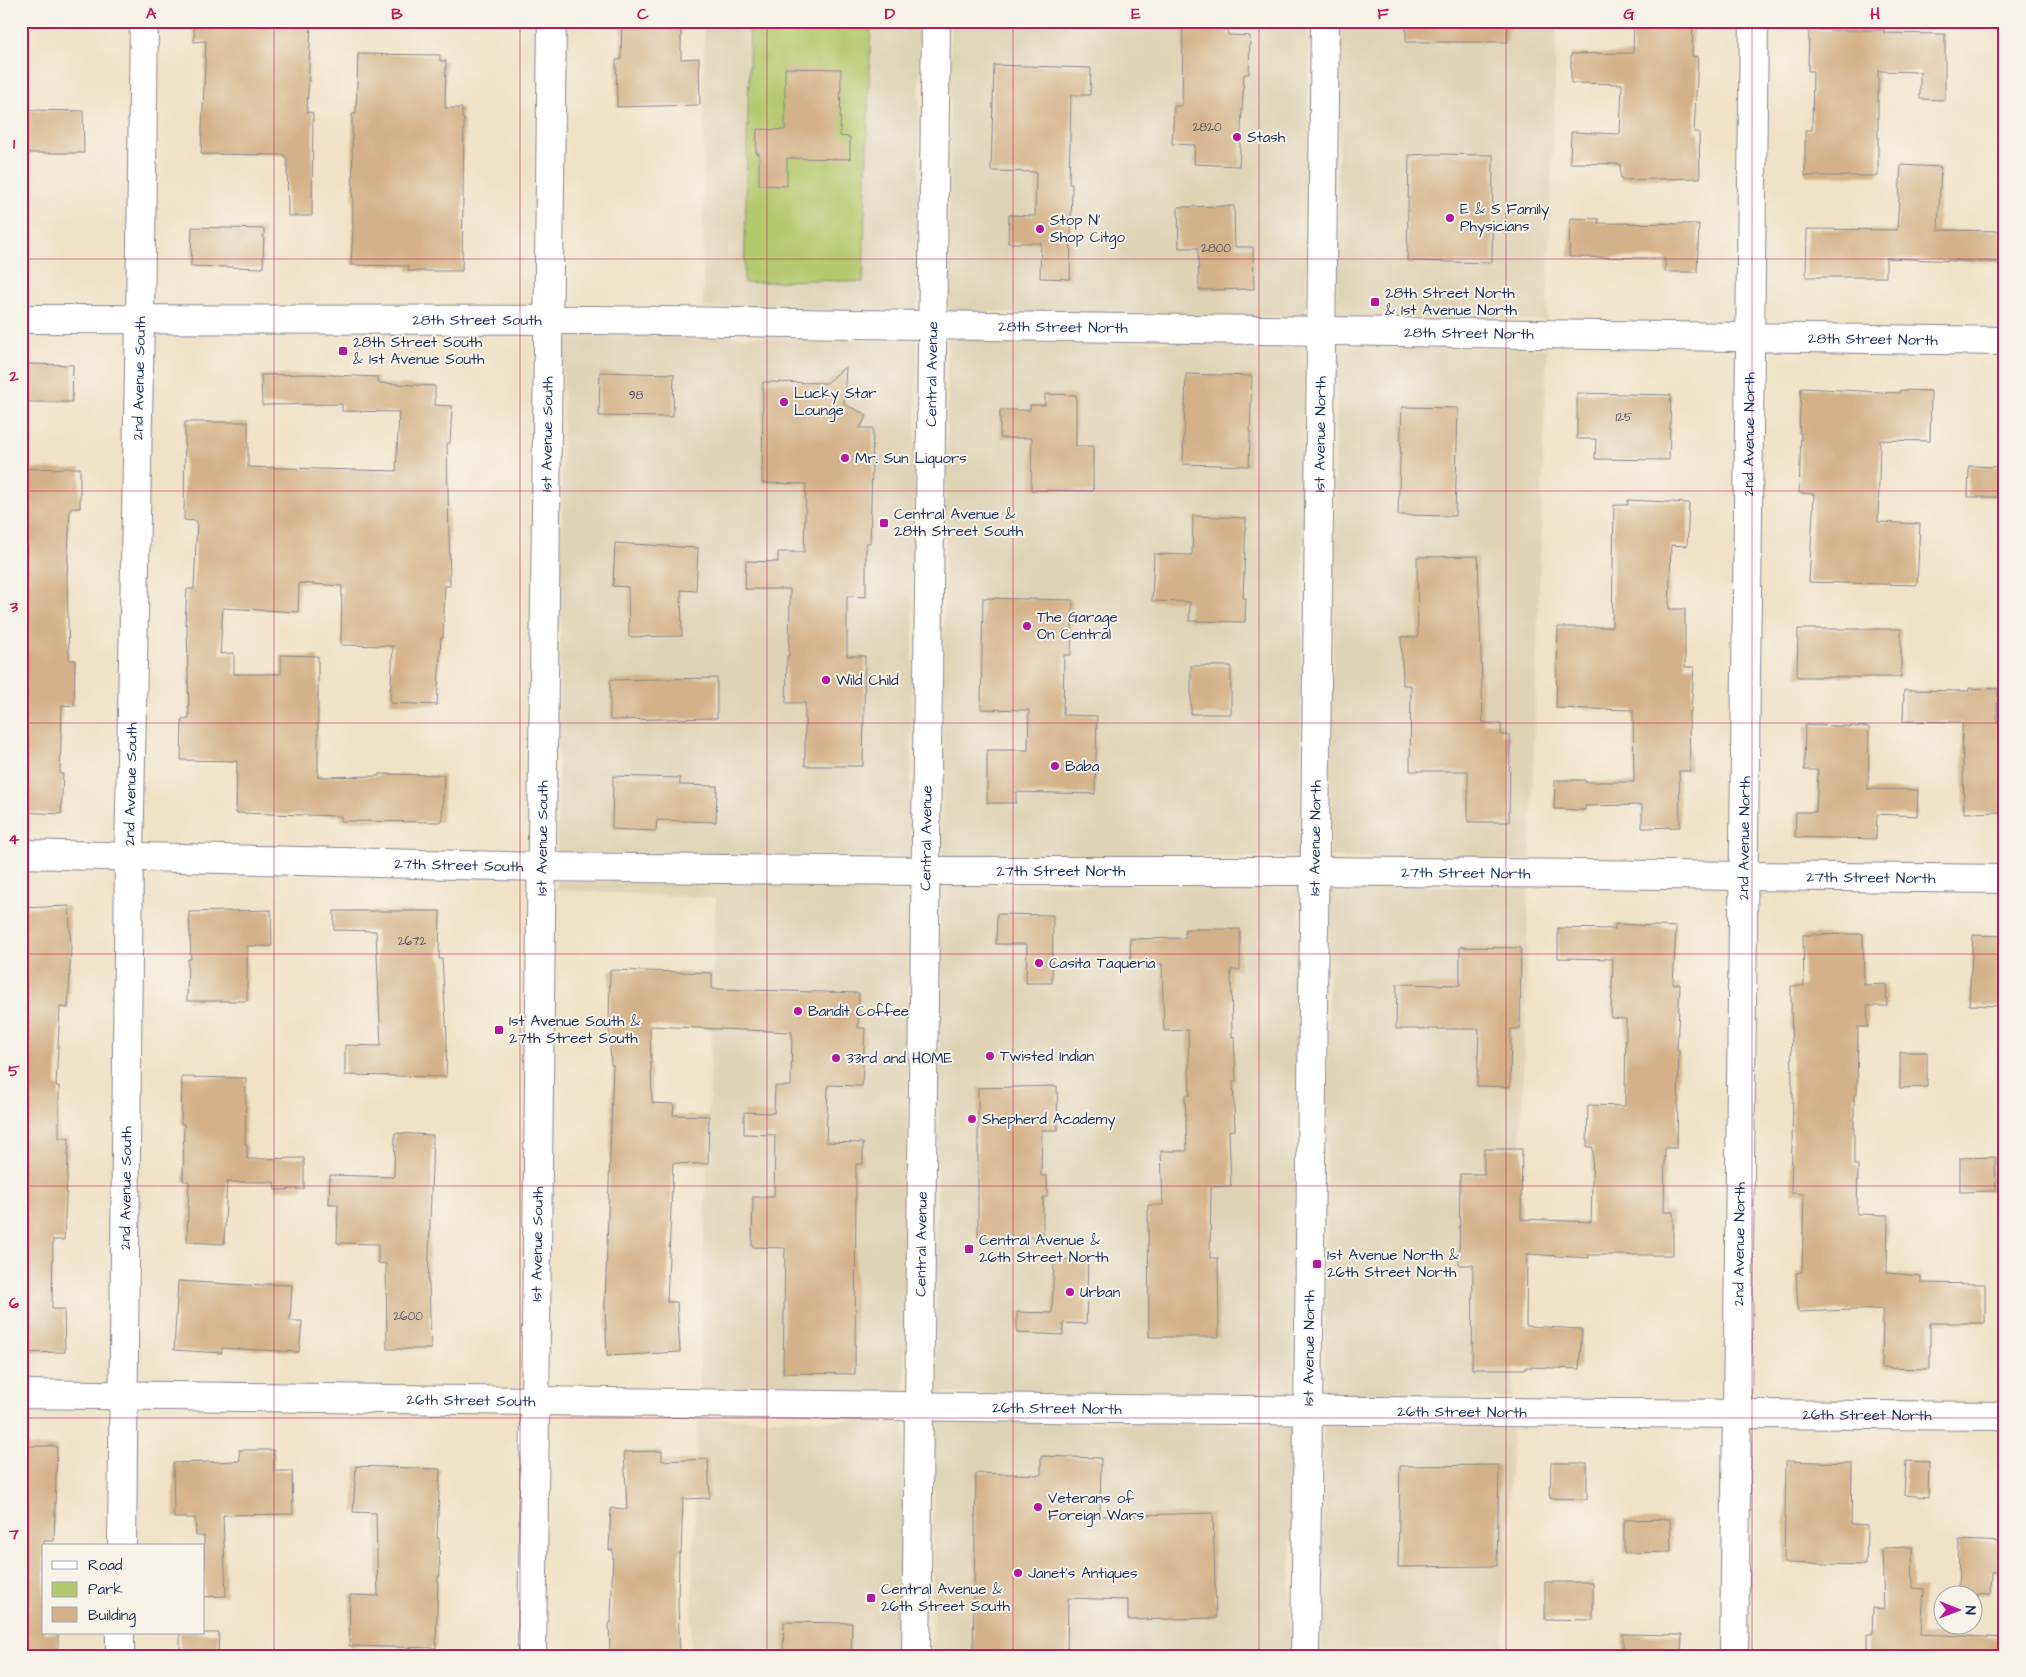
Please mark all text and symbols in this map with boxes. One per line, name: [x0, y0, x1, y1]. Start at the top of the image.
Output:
text: A: [146, 3, 157, 25]
text: B: [391, 3, 403, 25]
text: C: [637, 3, 649, 25]
text: D: [885, 3, 896, 25]
text: E: [1131, 3, 1141, 25]
text: F: [1377, 3, 1389, 25]
text: G: [1623, 3, 1635, 25]
text: H: [1870, 3, 1880, 25]
house number: 2820: [1192, 119, 1222, 136]
place label: Stash: [1247, 127, 1286, 148]
marker: Stash: [1231, 131, 1243, 143]
text: 1: [13, 133, 16, 155]
place label: E & S Family Physicians: [1460, 199, 1549, 238]
place label: Stop N' Shop Citgo: [1050, 210, 1126, 249]
marker: E & S Family Physicians: [1444, 212, 1456, 224]
marker: Stop N' Shop Citgo: [1034, 223, 1046, 235]
house number: 2800: [1201, 240, 1231, 257]
place label: 28th Street North & 1st Avenue North: [1385, 283, 1517, 321]
marker: 28th Street North & 1st Avenue North: [1369, 296, 1381, 308]
street label: 28th Street South: [412, 309, 542, 330]
street label: 2nd Avenue South: [127, 316, 151, 440]
street label: 28th Street North: [998, 316, 1129, 338]
street label: Central Avenue: [921, 321, 943, 427]
street label: 28th Street North: [1404, 322, 1535, 344]
street label: 28th Street North: [1808, 328, 1938, 351]
place label: 28th Street South & 1st Avenue South: [353, 332, 485, 370]
marker: 28th Street South & 1st Avenue South: [337, 345, 349, 357]
text: 2: [8, 365, 19, 387]
street label: 2nd Avenue North: [1738, 371, 1760, 496]
street label: 1st Avenue North: [1309, 375, 1331, 492]
street label: 1st Avenue South: [536, 376, 558, 492]
place label: Lucky Star Lounge: [794, 383, 877, 422]
house number: 98: [629, 387, 644, 404]
marker: Lucky Star Lounge: [778, 396, 790, 408]
house number: 125: [1616, 409, 1633, 426]
place label: Mr. Sun Liquors: [855, 448, 967, 469]
marker: Mr. Sun Liquors: [839, 452, 851, 464]
place label: Central Avenue & 28th Street South: [894, 504, 1024, 542]
marker: Central Avenue & 28th Street South: [878, 517, 890, 529]
text: 3: [9, 596, 19, 618]
place label: The Garage On Central: [1037, 607, 1118, 645]
marker: The Garage On Central: [1021, 620, 1033, 632]
place label: Wild Child: [836, 670, 899, 691]
marker: Wild Child: [820, 674, 832, 686]
street label: 2nd Avenue South: [119, 721, 142, 846]
place label: Baba: [1065, 756, 1100, 777]
marker: Baba: [1049, 760, 1061, 772]
street label: 2nd Avenue North: [1733, 775, 1755, 900]
street label: 1st Avenue North: [1304, 779, 1326, 896]
street label: 1st Avenue South: [531, 780, 553, 896]
street label: Central Avenue: [915, 785, 937, 891]
text: 4: [9, 828, 20, 850]
street label: 27th Street South: [394, 853, 524, 877]
street label: 27th Street North: [996, 861, 1126, 882]
street label: 27th Street North: [1401, 861, 1531, 884]
street label: 27th Street North: [1806, 866, 1936, 889]
house number: 2672: [398, 933, 426, 950]
place label: Casita Taqueria: [1049, 953, 1156, 974]
marker: Casita Taqueria: [1033, 957, 1045, 969]
place label: Bandit Coffee: [808, 1001, 909, 1022]
marker: Bandit Coffee: [792, 1005, 804, 1017]
place label: 1st Avenue South & 27th Street South: [509, 1011, 641, 1049]
marker: 1st Avenue South & 27th Street South: [493, 1024, 505, 1036]
place label: Twisted Indian: [1000, 1046, 1095, 1067]
place label: 33rd and HOME: [846, 1048, 953, 1069]
marker: Twisted Indian: [984, 1050, 996, 1062]
marker: 33rd and HOME: [830, 1052, 842, 1064]
text: 5: [8, 1060, 20, 1082]
place label: Shepherd Academy: [982, 1109, 1116, 1131]
marker: Shepherd Academy: [966, 1113, 978, 1125]
street label: 2nd Avenue South: [115, 1125, 137, 1250]
street label: 2nd Avenue North: [1728, 1181, 1750, 1306]
street label: 1st Avenue South: [526, 1186, 548, 1302]
street label: Central Avenue: [910, 1191, 932, 1297]
place label: Central Avenue & 26th Street North: [979, 1230, 1109, 1268]
marker: Central Avenue & 26th Street North: [963, 1243, 975, 1255]
place label: 1st Avenue North & 26th Street North: [1327, 1245, 1459, 1283]
marker: 1st Avenue North & 26th Street North: [1311, 1258, 1323, 1270]
place label: Urban: [1080, 1282, 1121, 1303]
marker: Urban: [1064, 1286, 1076, 1298]
street label: 1st Avenue North: [1298, 1289, 1320, 1406]
text: 6: [9, 1292, 19, 1314]
house number: 2600: [393, 1308, 423, 1325]
street label: 26th Street South: [406, 1389, 536, 1412]
street label: 26th Street North: [992, 1397, 1122, 1420]
street label: 26th Street North: [1397, 1401, 1527, 1423]
street label: 26th Street North: [1802, 1404, 1932, 1426]
place label: Veterans of Foreign Wars: [1048, 1488, 1145, 1527]
marker: Veterans of Foreign Wars: [1032, 1501, 1044, 1513]
text: 7: [8, 1523, 19, 1545]
legend: [42, 1544, 205, 1634]
text: Road: [88, 1555, 123, 1576]
place label: Janet's Antiques: [1028, 1563, 1138, 1584]
marker: Janet's Antiques: [1012, 1567, 1024, 1579]
text: Park: [88, 1579, 123, 1600]
place label: Central Avenue & 26th Street South: [881, 1579, 1011, 1617]
north arrow: [1934, 1584, 1984, 1634]
marker: Central Avenue & 26th Street South: [865, 1592, 877, 1604]
text: Building: [88, 1605, 136, 1627]
text: N: [1960, 1606, 1980, 1615]

